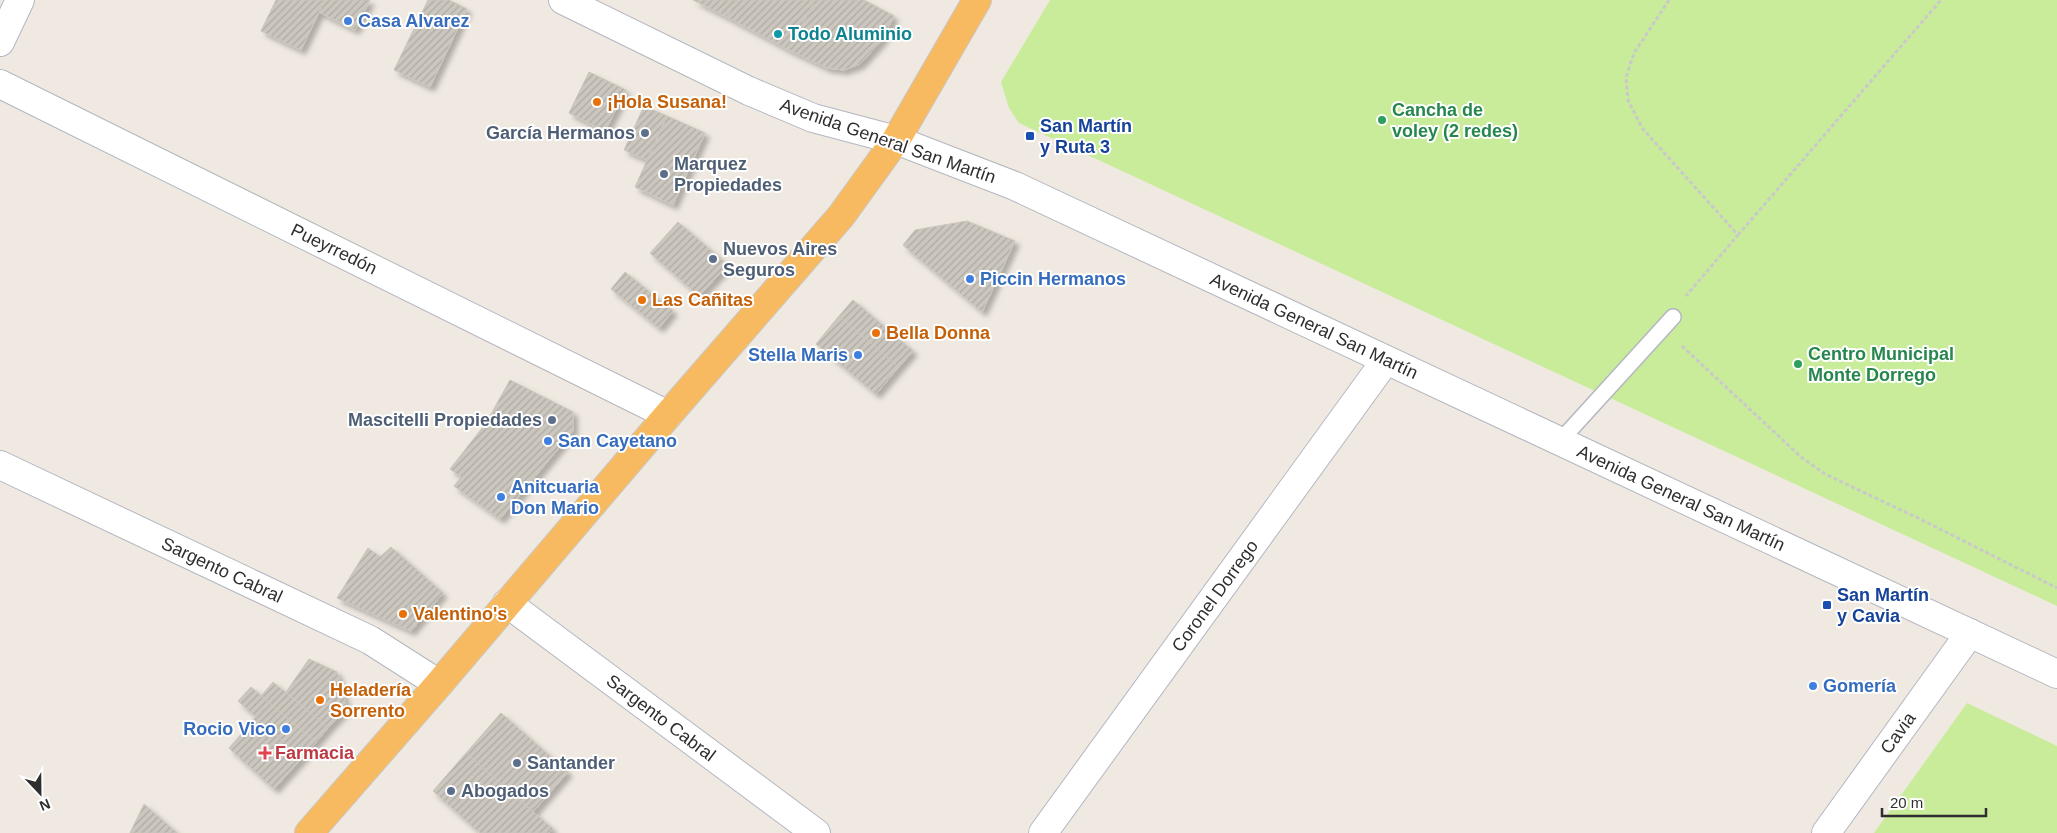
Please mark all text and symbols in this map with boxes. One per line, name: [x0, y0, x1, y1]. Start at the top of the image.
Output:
place label: Casa Alvarez: [358, 11, 469, 31]
marker: Casa Alvarez: [342, 15, 354, 27]
place label: Todo Aluminio: [788, 24, 912, 44]
marker: Todo Aluminio: [772, 28, 784, 40]
place label: ¡Hola Susana!: [607, 92, 727, 112]
street label: Avenida General San Martín: [778, 95, 998, 187]
marker: ¡Hola Susana!: [591, 96, 603, 108]
place label: Cancha de voley (2 redes): [1392, 100, 1518, 141]
marker: Cancha de voley (2 redes): [1376, 114, 1388, 126]
place label: San Martín y Ruta 3: [1040, 116, 1132, 157]
place label: García Hermanos: [486, 123, 635, 143]
marker: García Hermanos: [639, 127, 651, 139]
marker: San Martín y Ruta 3: [1024, 130, 1036, 142]
place label: Marquez Propiedades: [674, 154, 782, 195]
marker: Marquez Propiedades: [658, 168, 670, 180]
street label: Pueyrredón: [288, 220, 380, 278]
place label: Nuevos Aires Seguros: [723, 239, 837, 280]
marker: Nuevos Aires Seguros: [707, 253, 719, 265]
place label: Piccin Hermanos: [980, 269, 1126, 289]
street label: Avenida General San Martín: [1207, 269, 1421, 383]
marker: Piccin Hermanos: [964, 273, 976, 285]
place label: Las Cañitas: [652, 290, 753, 310]
marker: Las Cañitas: [636, 294, 648, 306]
place label: Bella Donna: [886, 323, 991, 343]
marker: Bella Donna: [870, 327, 882, 339]
place label: Centro Municipal Monte Dorrego: [1808, 344, 1954, 385]
place label: Stella Maris: [748, 345, 848, 365]
marker: Stella Maris: [852, 349, 864, 361]
marker: Centro Municipal Monte Dorrego: [1792, 358, 1804, 370]
place label: Mascitelli Propiedades: [348, 410, 542, 430]
marker: Mascitelli Propiedades: [546, 414, 558, 426]
place label: San Cayetano: [558, 431, 677, 451]
marker: San Cayetano: [542, 435, 554, 447]
street label: Avenida General San Martín: [1574, 441, 1788, 555]
place label: Anitcuaria Don Mario: [511, 477, 600, 518]
marker: Anitcuaria Don Mario: [495, 491, 507, 503]
street label: Sargento Cabral: [158, 533, 286, 607]
street label: Coronel Dorrego: [1168, 536, 1262, 656]
place label: San Martín y Cavia: [1837, 585, 1929, 626]
marker: San Martín y Cavia: [1821, 599, 1833, 611]
place label: Valentino's: [413, 604, 507, 624]
marker: Valentino's: [397, 608, 409, 620]
street label: Sargento Cabral: [603, 671, 719, 765]
place label: Gomería: [1823, 676, 1897, 696]
place label: Heladería Sorrento: [330, 680, 412, 721]
marker: Gomería: [1807, 680, 1819, 692]
marker: Heladería Sorrento: [314, 694, 326, 706]
street label: Cavia: [1876, 708, 1920, 757]
place label: Rocio Vico: [183, 719, 276, 739]
marker: Rocio Vico: [280, 723, 292, 735]
place label: Farmacia: [275, 743, 355, 763]
marker: Farmacia: [259, 747, 271, 759]
place label: Santander: [527, 753, 615, 773]
marker: Santander: [511, 757, 523, 769]
north arrow: [15, 768, 65, 818]
place label: Abogados: [461, 781, 549, 801]
marker: Abogados: [445, 785, 457, 797]
scale bar: [1882, 786, 1986, 818]
text: 20 m: [1890, 794, 1923, 811]
text: N: [37, 796, 53, 814]

